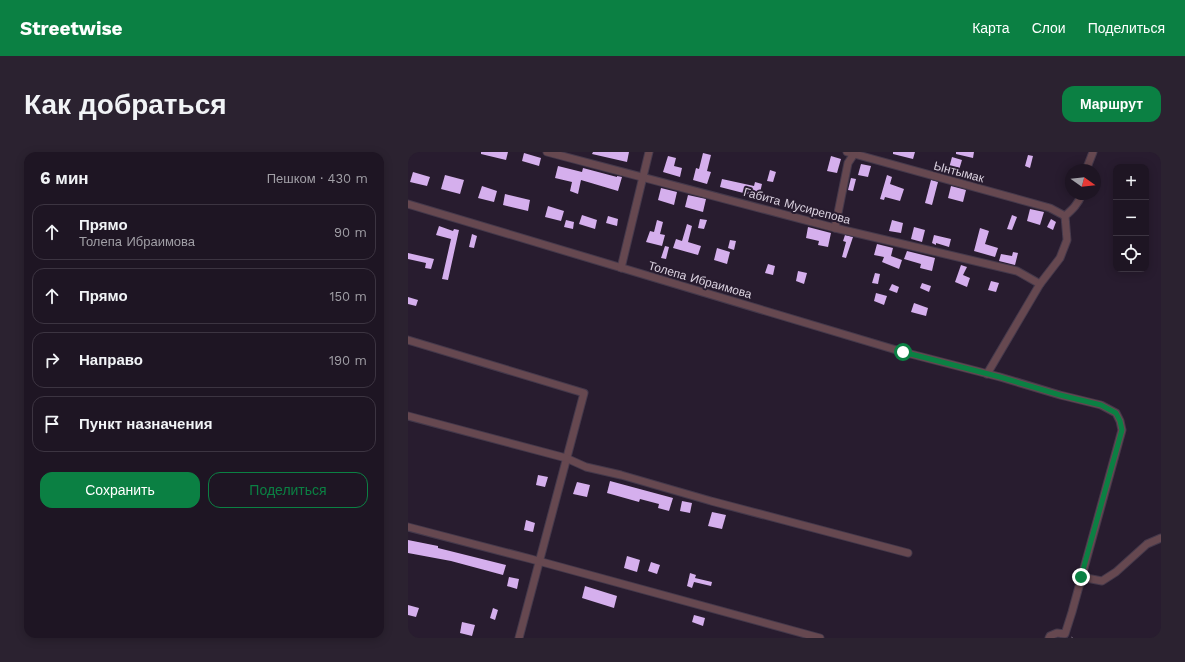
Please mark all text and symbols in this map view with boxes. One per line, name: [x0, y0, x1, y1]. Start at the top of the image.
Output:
text: Streetwise: [20, 17, 123, 40]
text: Карта: [972, 20, 1010, 36]
text: Слои: [1032, 20, 1066, 36]
text: Поделиться: [1088, 20, 1165, 36]
button: Маршрут: [1062, 86, 1161, 122]
text: Как добраться: [24, 88, 227, 121]
street label: Ынтымак: [932, 159, 986, 186]
north arrow: [1065, 164, 1101, 200]
map controls: [1113, 164, 1149, 272]
button: +: [1113, 164, 1149, 200]
text: 6 мин: [40, 168, 89, 188]
text: Пешком · 430 m: [267, 171, 368, 186]
street label: Габита Мусирепова: [742, 185, 852, 227]
button: −: [1113, 200, 1149, 236]
text: Прямо: [79, 216, 128, 234]
icon: ahead: [41, 221, 63, 243]
text: 90 m: [334, 225, 367, 240]
text: Толепа Ибраимова: [79, 234, 195, 249]
button: locate: [1113, 236, 1149, 272]
street label: Толепа Ибраимова: [647, 259, 754, 302]
icon: ahead: [41, 285, 63, 307]
text: Прямо: [79, 287, 128, 305]
text: 150 m: [329, 289, 367, 304]
route start: [894, 343, 912, 361]
icon: right: [41, 349, 63, 371]
text: Направо: [79, 351, 143, 369]
text: 190 m: [329, 353, 367, 368]
icon: arrive: [41, 413, 63, 435]
text: Пункт назначения: [79, 415, 212, 433]
button: Сохранить: [40, 472, 200, 508]
button: Поделиться: [208, 472, 368, 508]
route end: [1072, 568, 1090, 586]

